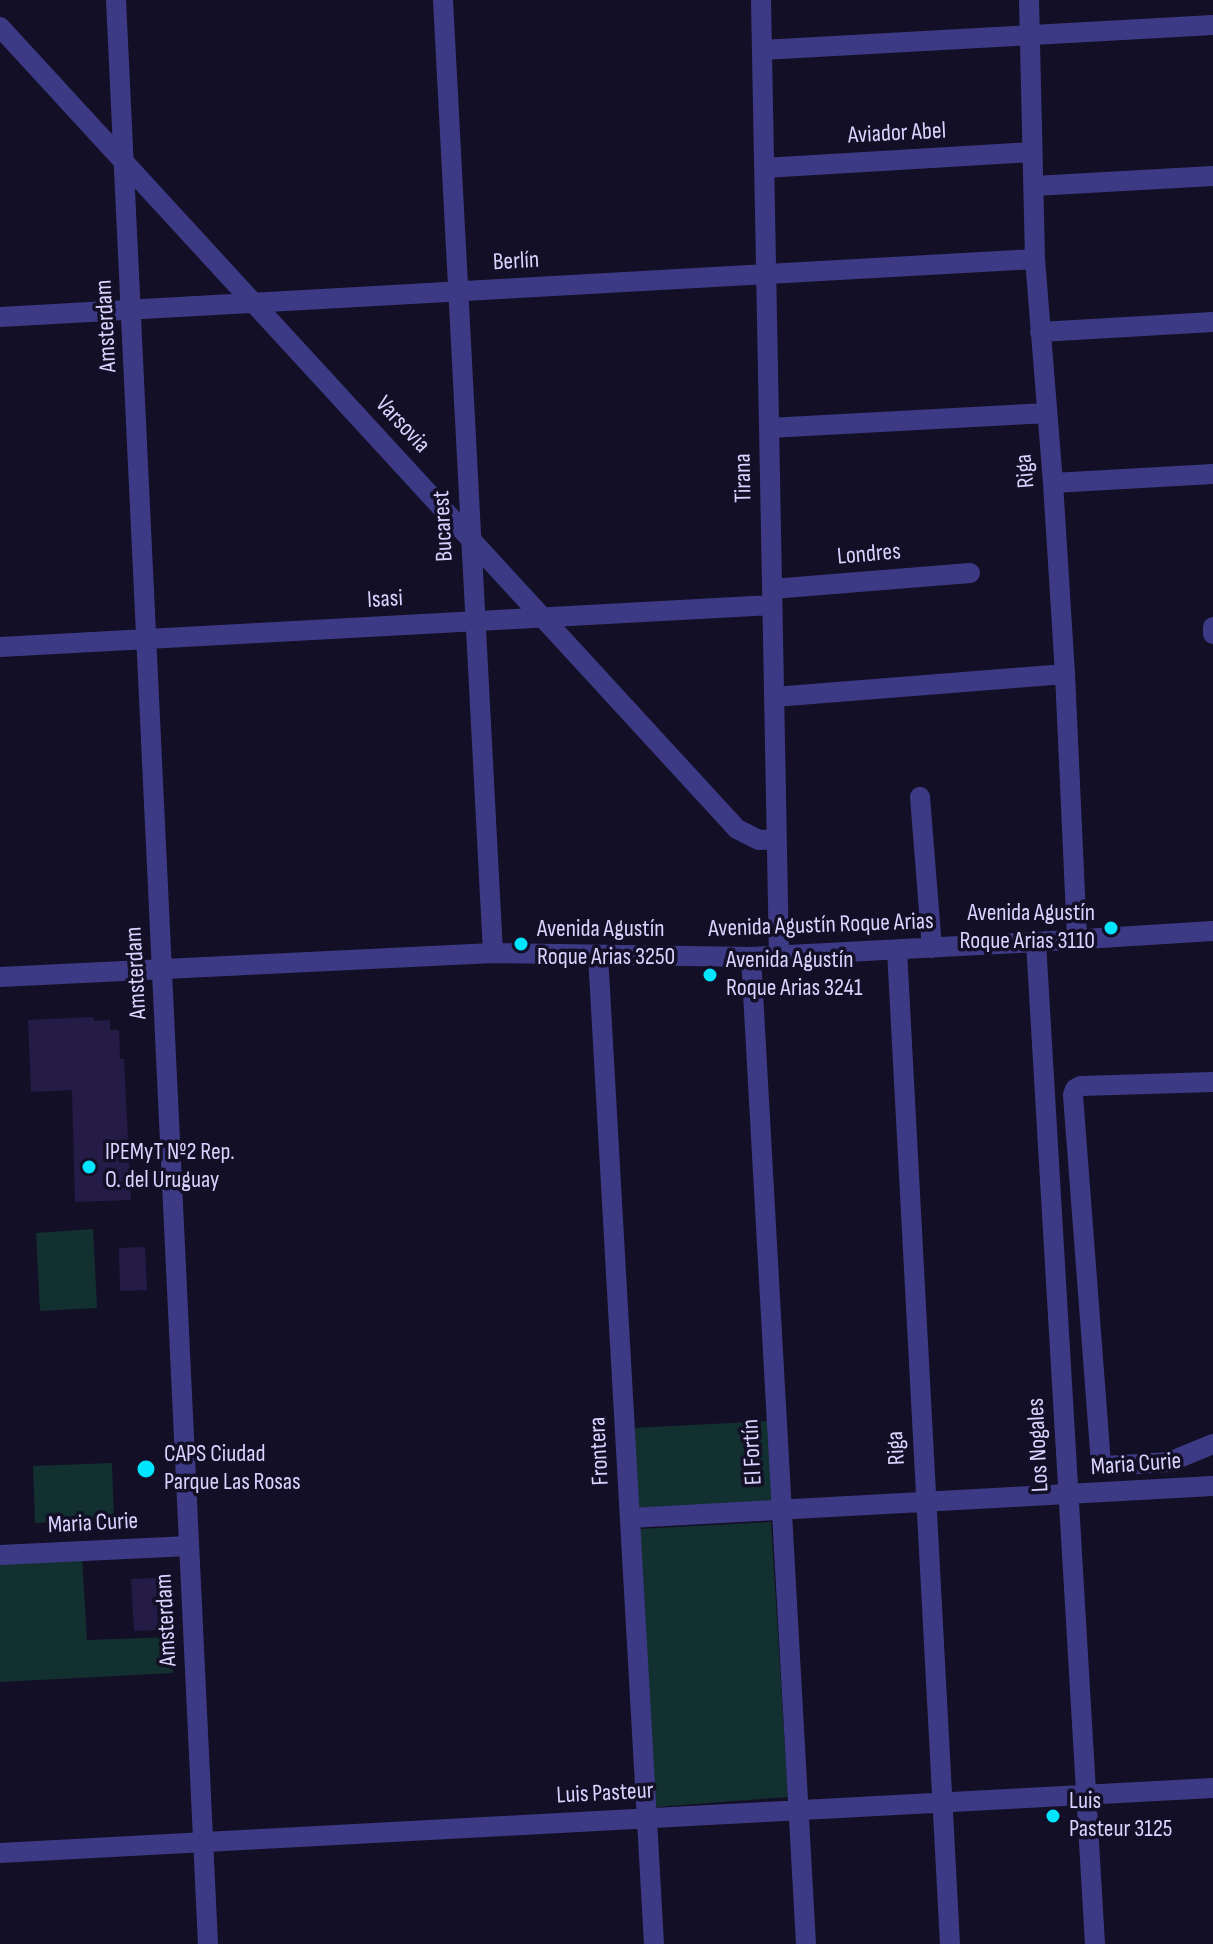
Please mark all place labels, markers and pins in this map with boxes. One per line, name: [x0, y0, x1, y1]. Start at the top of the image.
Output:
place label: Avenida Agustín Roque Arias 3110: [959, 900, 1095, 956]
place label: Avenida Agustín Roque Arias 3250: [537, 916, 675, 972]
marker: Avenida Agustín Roque Arias 3110: [1102, 919, 1120, 937]
marker: Avenida Agustín Roque Arias 3250: [512, 935, 530, 953]
place label: Avenida Agustín Roque Arias 3241: [726, 947, 862, 1003]
marker: Avenida Agustín Roque Arias 3241: [701, 966, 719, 984]
place label: IPEMyT Nº2 Rep. O. del Uruguay: [105, 1139, 235, 1195]
marker: IPEMyT Nº2 Rep. O. del Uruguay: [80, 1158, 98, 1176]
place label: CAPS Ciudad Parque Las Rosas: [164, 1441, 301, 1497]
marker: CAPS Ciudad Parque Las Rosas: [135, 1458, 157, 1480]
place label: Luis Pasteur 3125: [1069, 1788, 1172, 1844]
marker: Luis Pasteur 3125: [1044, 1807, 1062, 1825]

